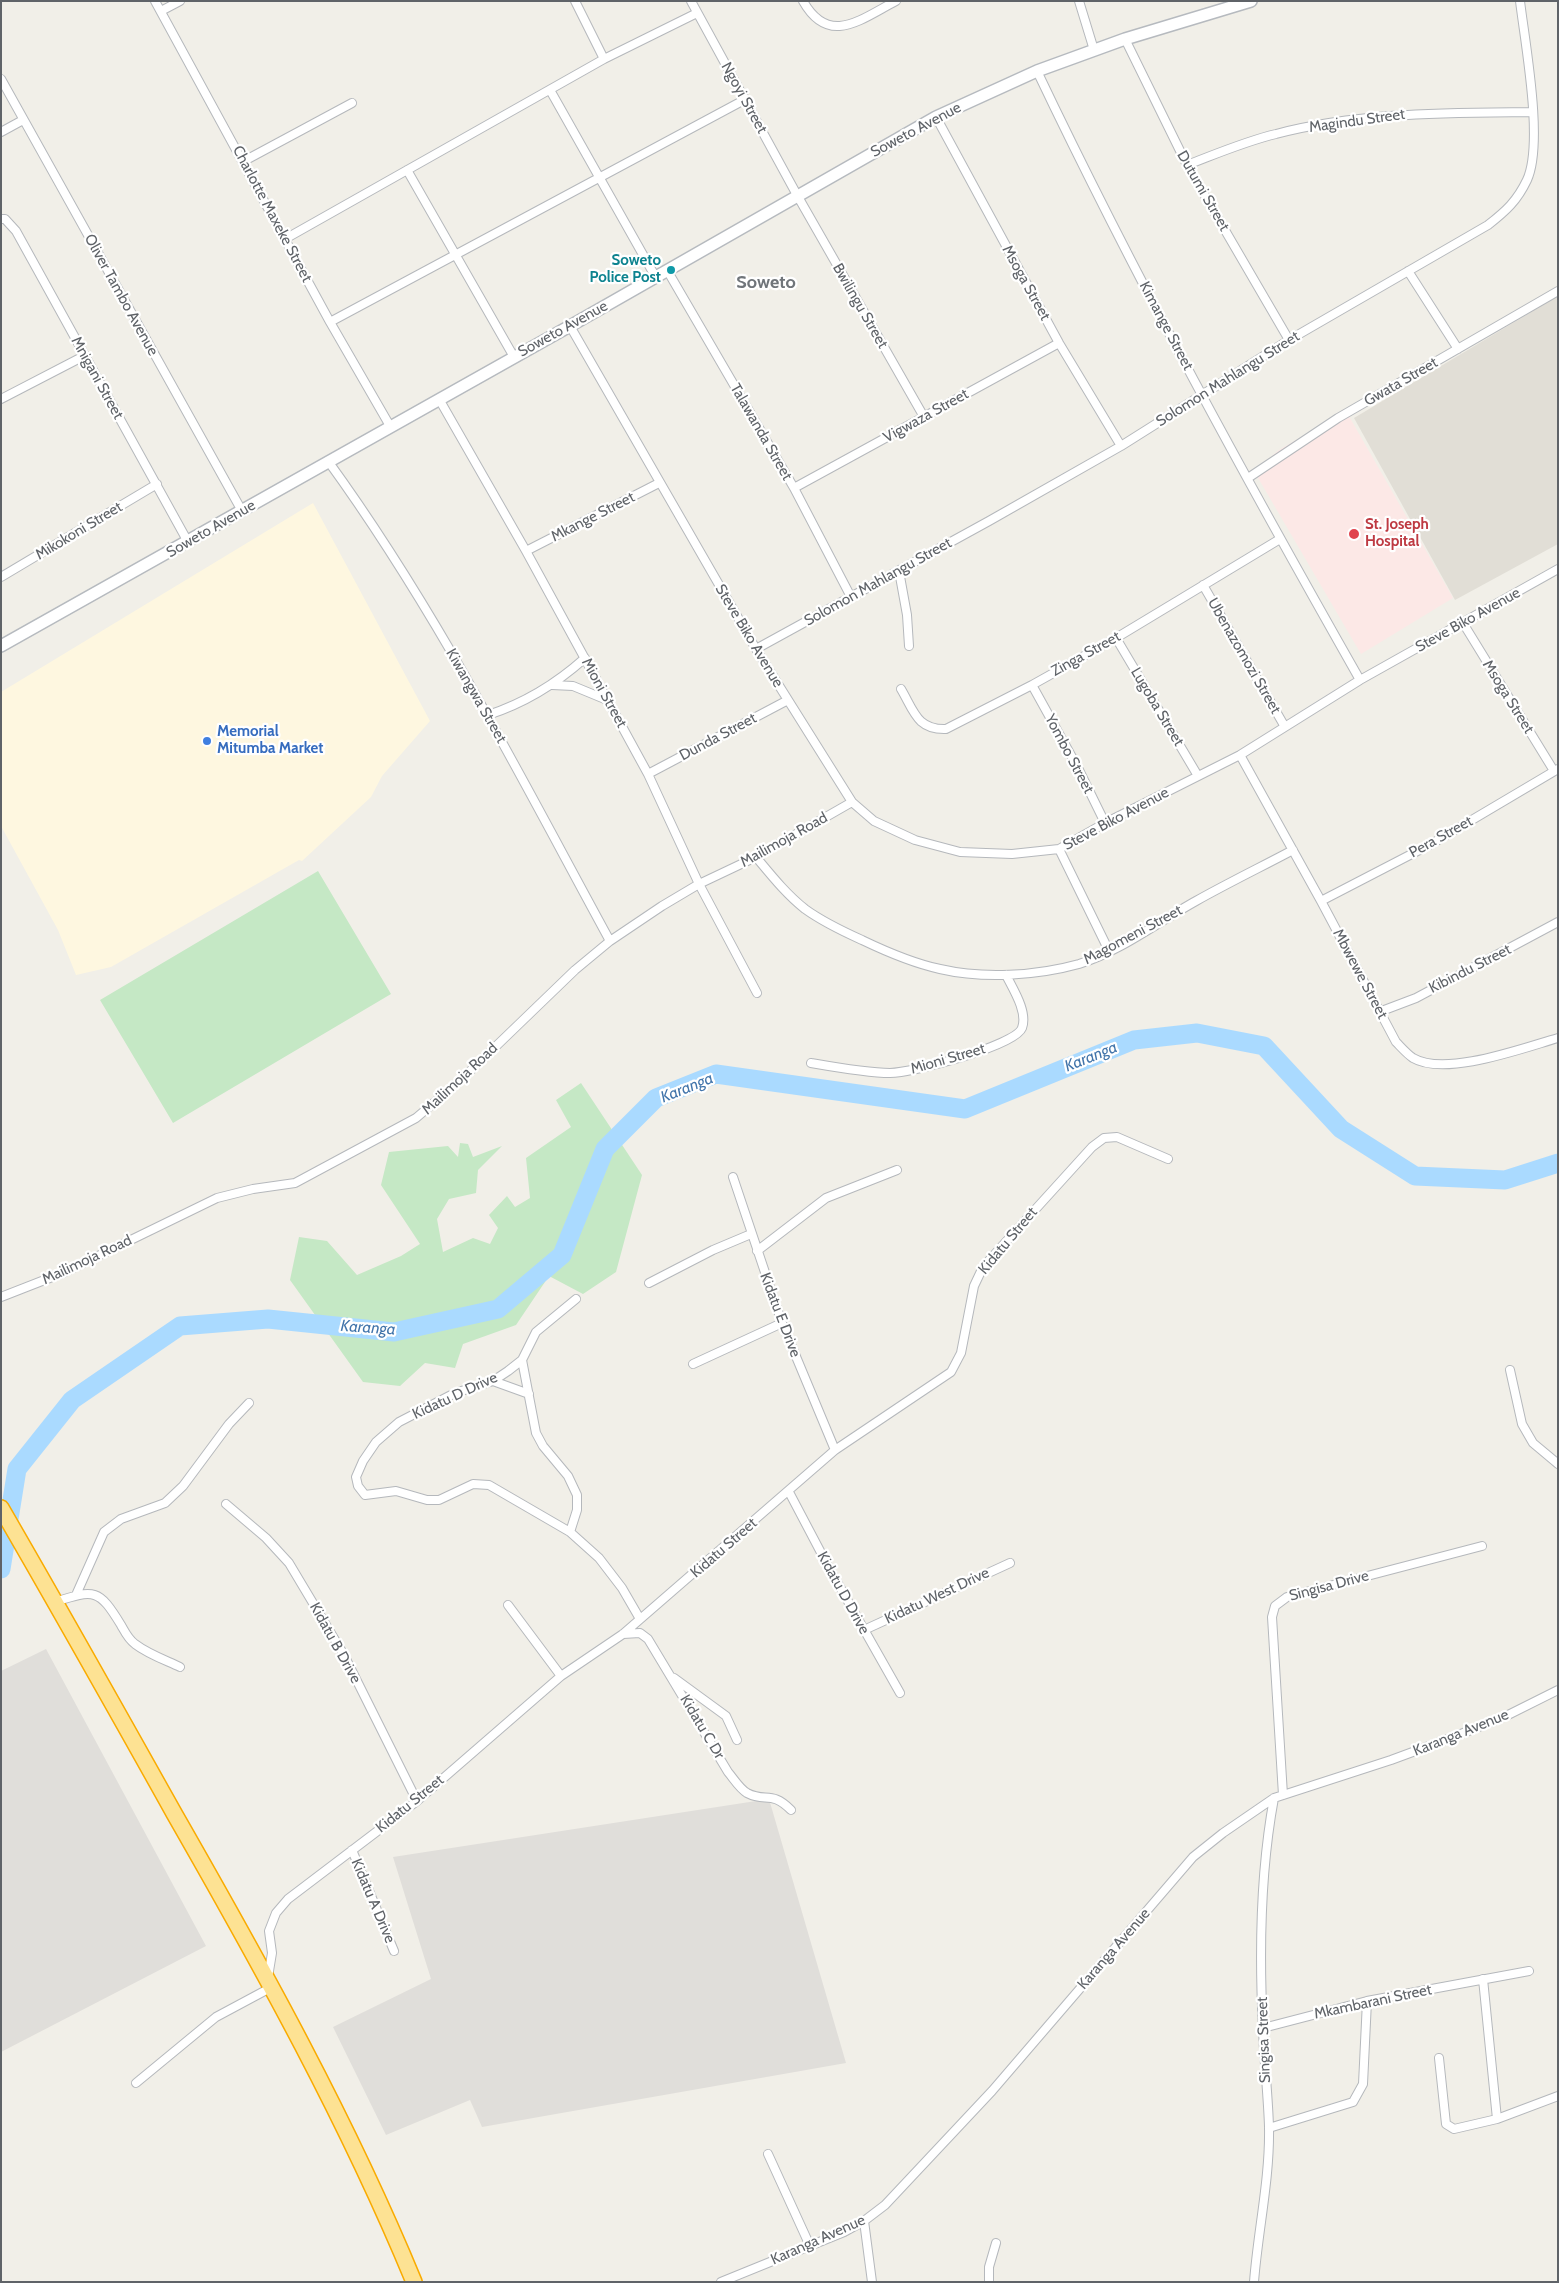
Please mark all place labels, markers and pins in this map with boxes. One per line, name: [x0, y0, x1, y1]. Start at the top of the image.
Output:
place label: Soweto Police Post: [589, 252, 661, 287]
marker: Soweto Police Post: [665, 264, 677, 276]
place label: St. Joseph Hospital: [1365, 516, 1429, 551]
marker: St. Joseph Hospital: [1347, 527, 1361, 541]
place label: Memorial Mitumba Market: [217, 723, 323, 758]
marker: Memorial Mitumba Market: [201, 735, 213, 747]

